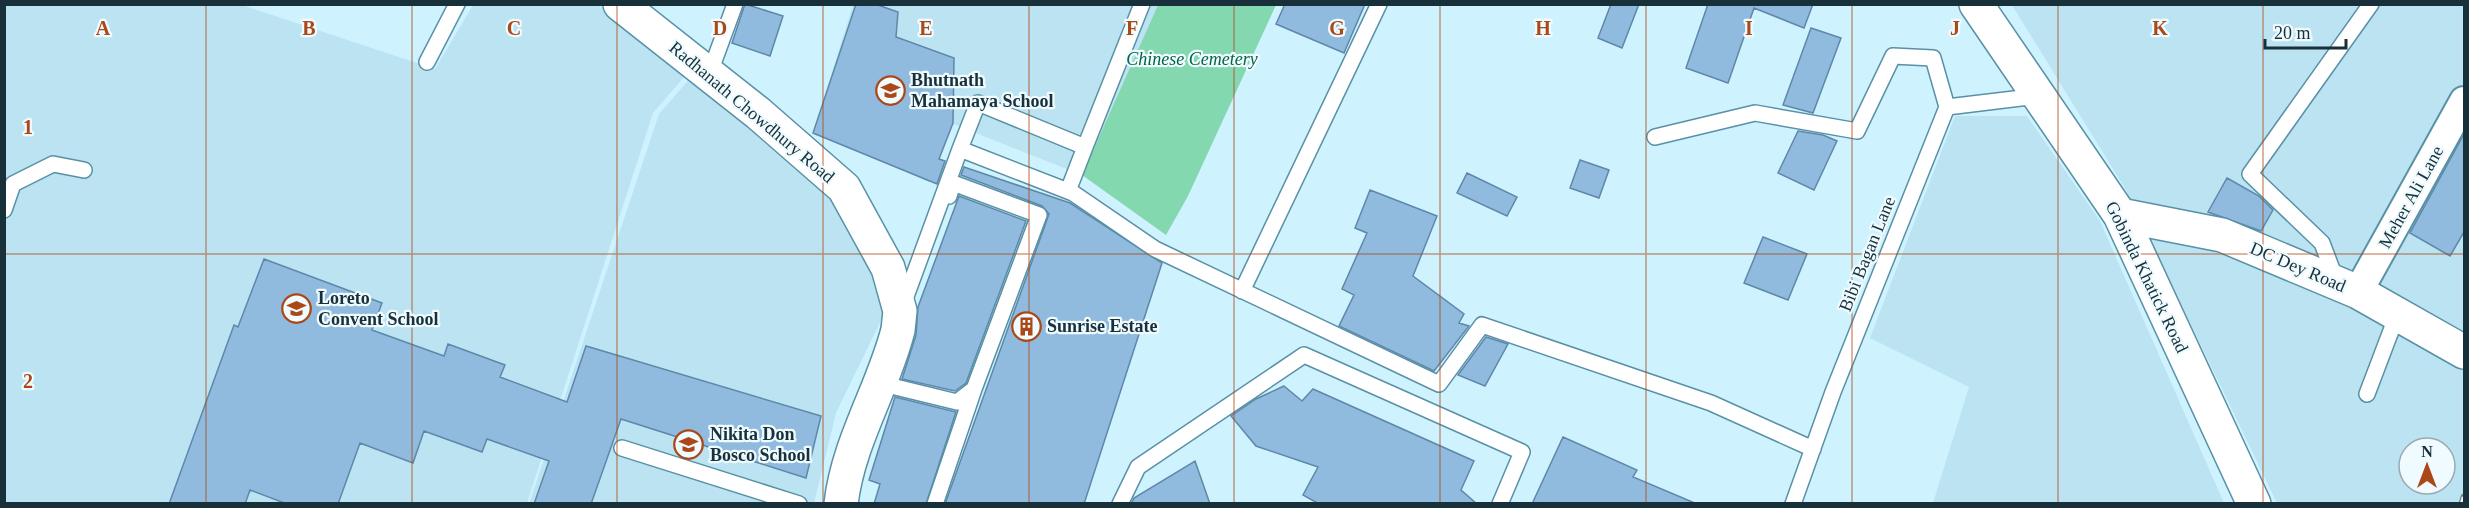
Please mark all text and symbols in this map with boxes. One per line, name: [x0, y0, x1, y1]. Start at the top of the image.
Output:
scale bar: [2265, 12, 2346, 50]
text: A: [96, 17, 111, 39]
text: B: [302, 17, 316, 39]
text: C: [507, 17, 521, 39]
text: D: [713, 17, 727, 39]
text: E: [919, 17, 933, 39]
text: F: [1126, 17, 1138, 39]
text: G: [1329, 17, 1345, 39]
text: H: [1535, 17, 1551, 39]
text: I: [1745, 17, 1753, 39]
text: J: [1950, 17, 1960, 39]
text: K: [2152, 17, 2168, 39]
text: 20 m: [2274, 23, 2311, 43]
street label: Radhanath Chowdhury Road: [666, 37, 838, 187]
park label: Chinese Cemetery: [1126, 49, 1258, 69]
place label: Bhutnath Mahamaya School: [911, 70, 1054, 111]
school or university icon: Bhutnath Mahamaya School: [874, 74, 906, 106]
text: 1: [23, 116, 33, 138]
street label: Meher Ali Lane: [2375, 142, 2447, 252]
street label: Bibi Bagan Lane: [1835, 194, 1899, 314]
street label: Gobinda Khatick Road: [2102, 198, 2192, 356]
street label: DC Dey Road: [2247, 238, 2349, 296]
place label: Loreto Convent School: [318, 288, 439, 329]
school or university icon: Loreto Convent School: [281, 292, 313, 324]
building icon: Sunrise Estate: [1010, 310, 1042, 342]
place label: Sunrise Estate: [1047, 316, 1158, 336]
text: 2: [23, 370, 33, 392]
place label: Nikita Don Bosco School: [710, 424, 811, 465]
school or university icon: Nikita Don Bosco School: [673, 428, 705, 460]
north arrow: [2397, 436, 2457, 496]
text: N: [2421, 443, 2433, 460]

